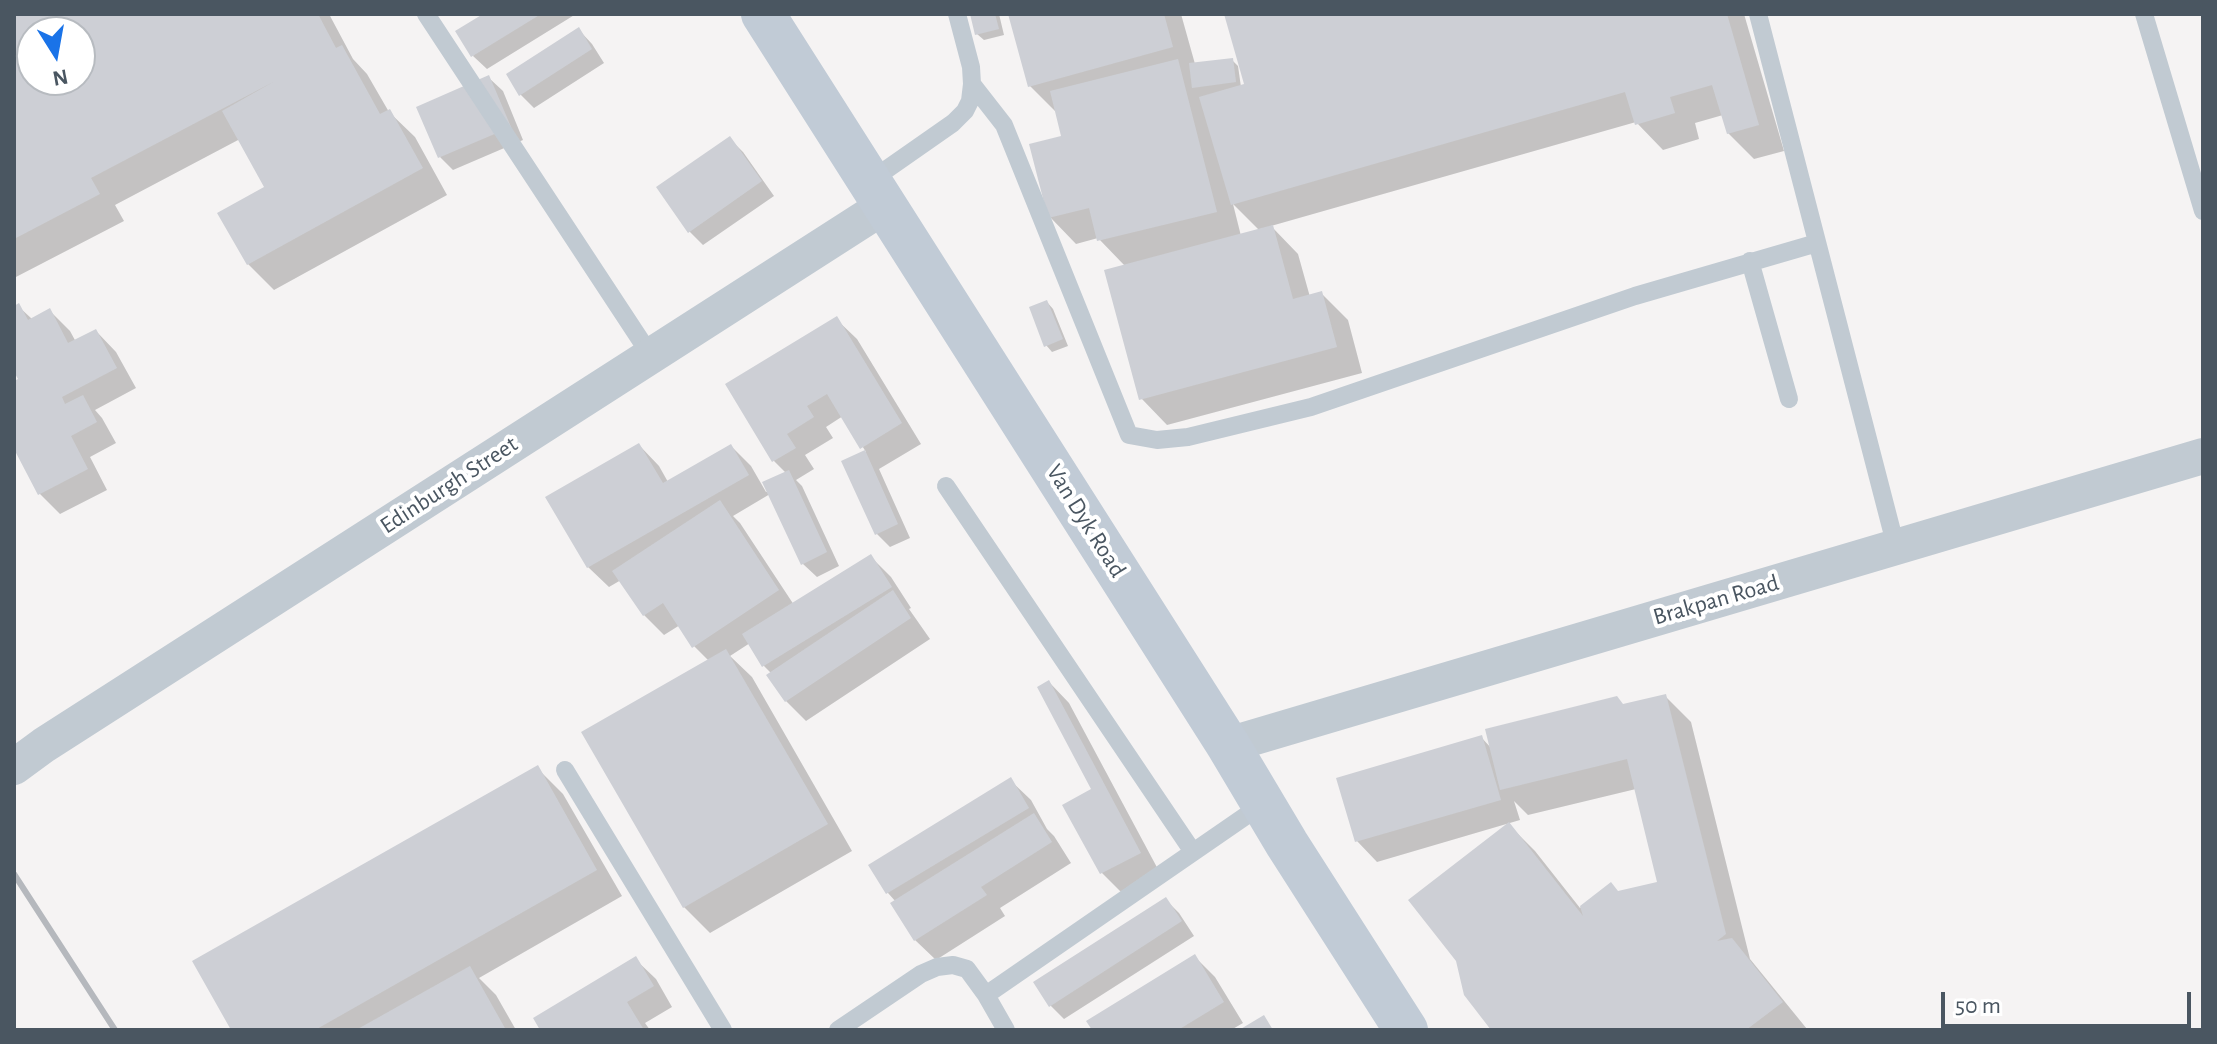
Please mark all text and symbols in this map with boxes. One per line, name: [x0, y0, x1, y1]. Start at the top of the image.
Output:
north arrow: [16, 16, 96, 96]
text: N: [51, 65, 70, 90]
street label: Edinburgh Street: [375, 430, 523, 540]
street label: Van Dyk Road: [1040, 459, 1132, 583]
street label: Brakpan Road: [1650, 568, 1782, 632]
scale bar: [1945, 976, 2195, 1026]
text: 50 m: [1955, 994, 2001, 1018]

